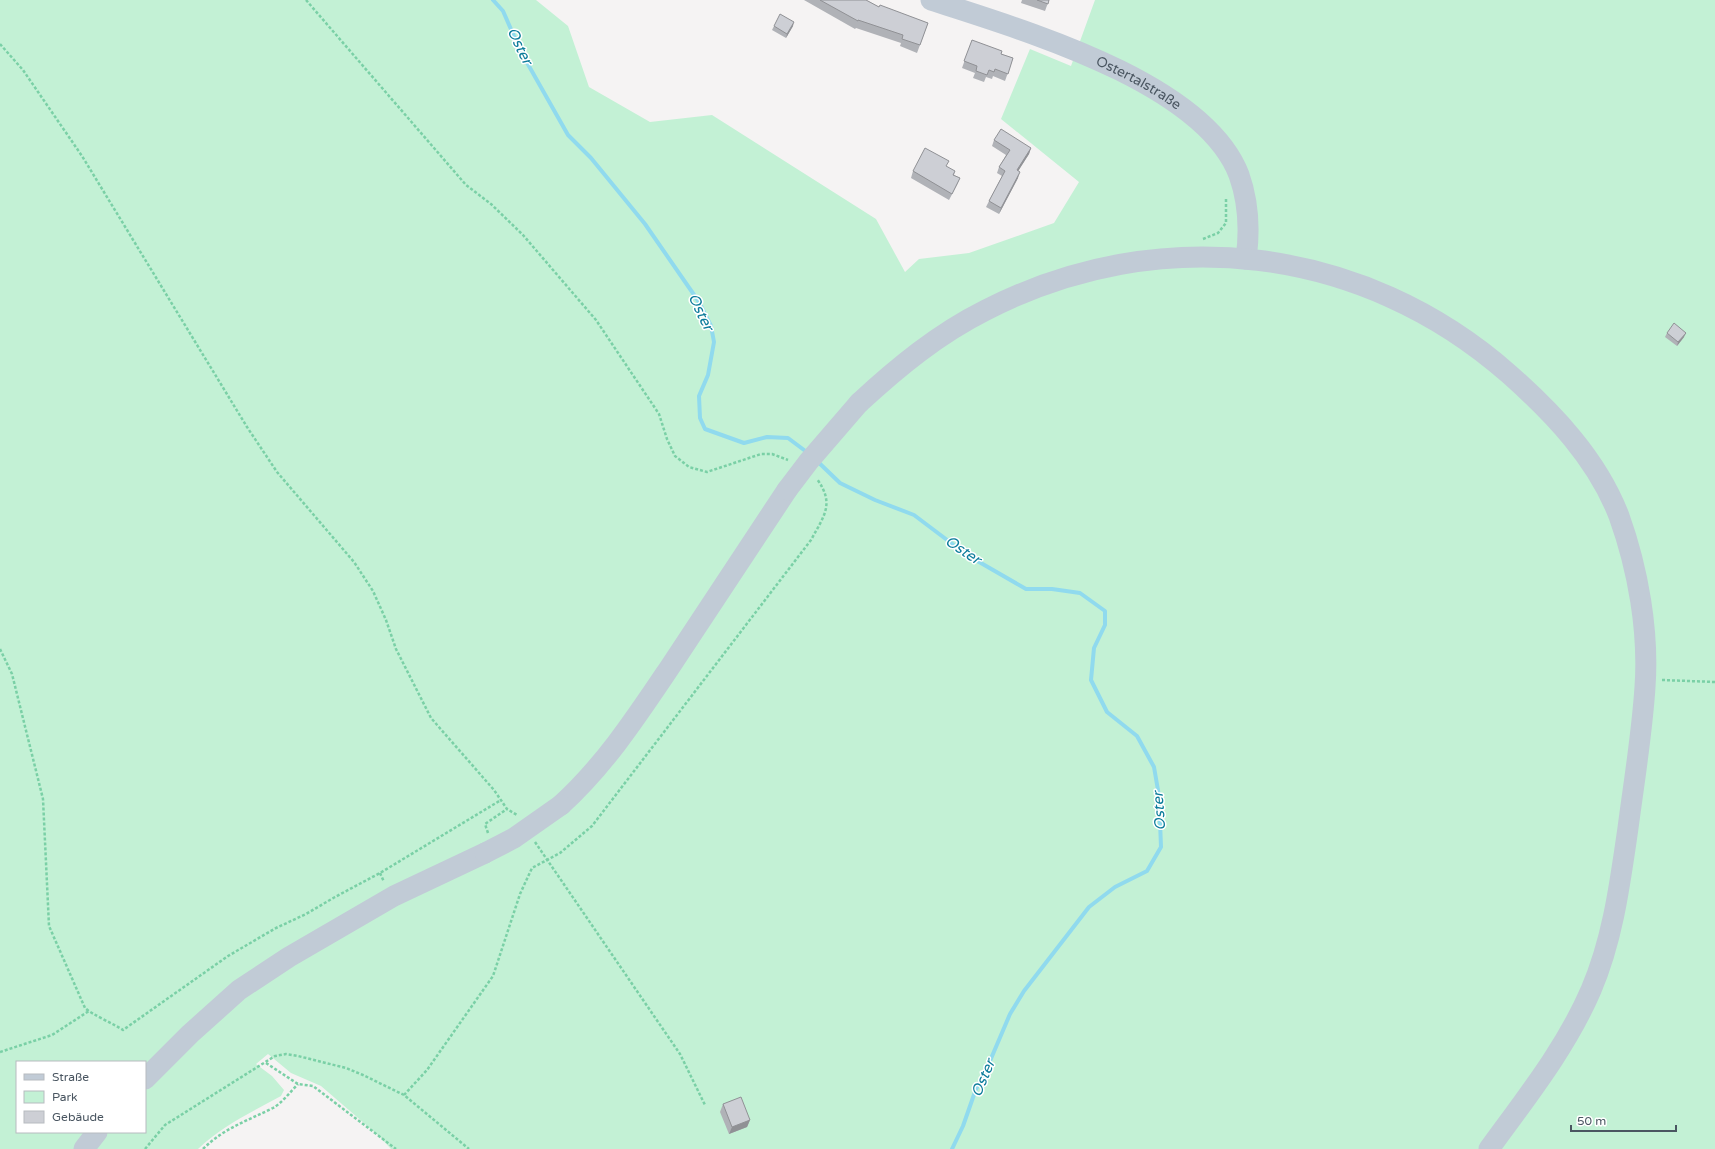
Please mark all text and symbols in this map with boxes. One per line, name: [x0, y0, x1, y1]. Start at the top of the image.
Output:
water label: Oster: [503, 24, 538, 70]
street label: Ostertalstraße: [1093, 52, 1185, 113]
water label: Oster: [684, 290, 719, 336]
water label: Oster: [942, 532, 986, 570]
water label: Oster: [1149, 789, 1169, 831]
water label: Oster: [967, 1054, 1000, 1100]
legend: [16, 1061, 146, 1133]
text: Straße: [52, 1070, 89, 1084]
text: Park: [52, 1090, 78, 1104]
scale bar: [1571, 1107, 1676, 1133]
text: Gebäude: [52, 1110, 104, 1124]
text: 50 m: [1577, 1114, 1606, 1128]

